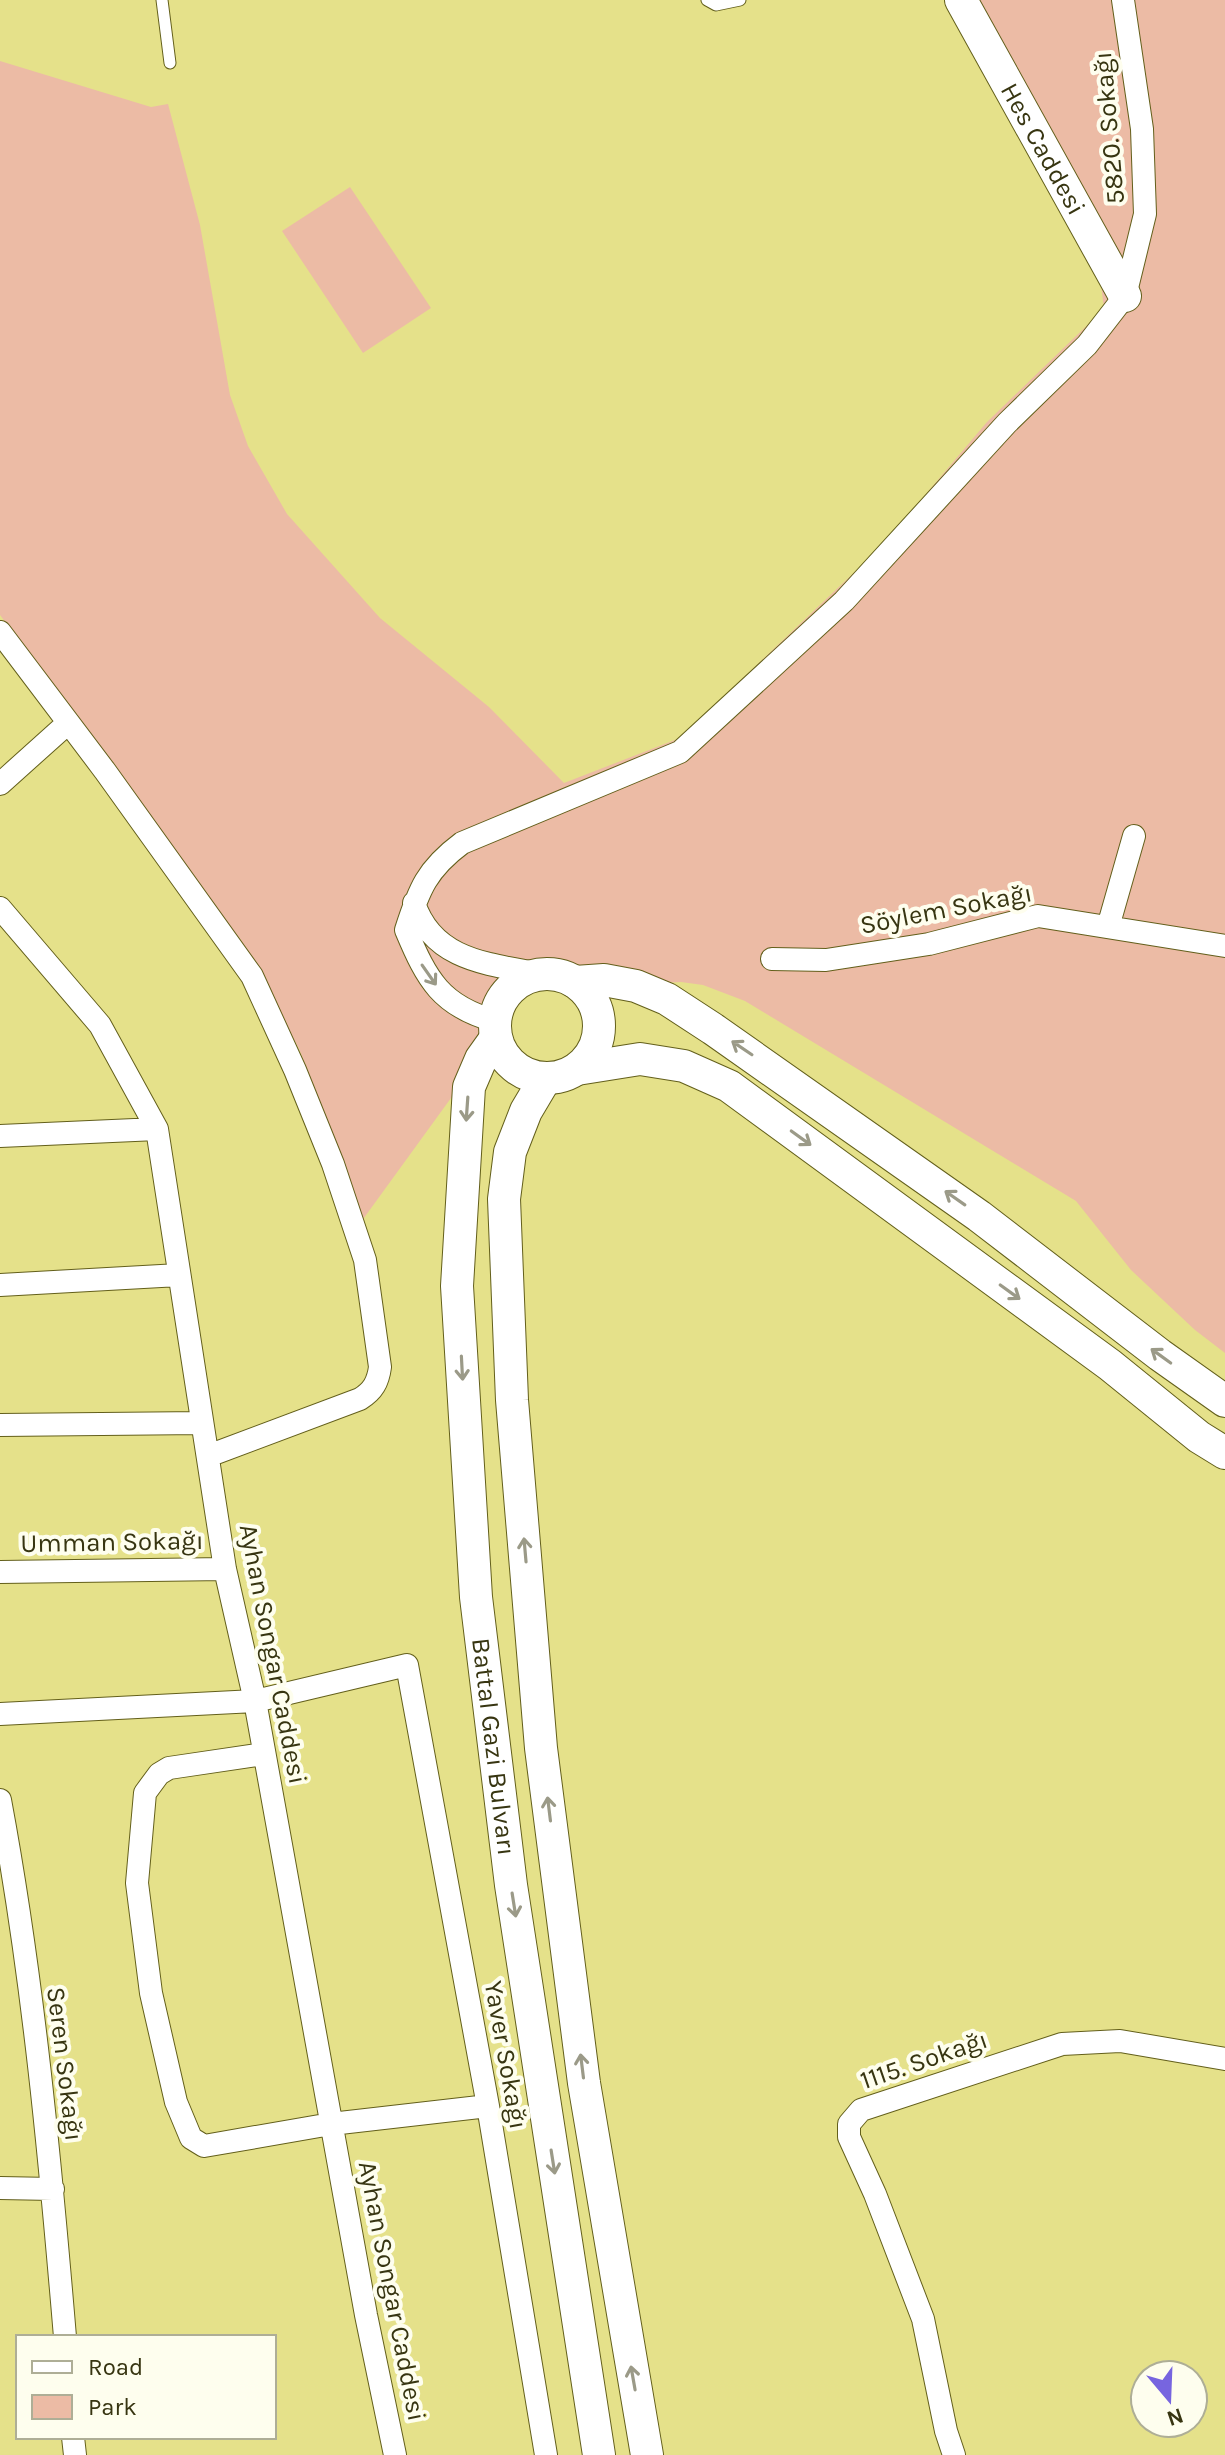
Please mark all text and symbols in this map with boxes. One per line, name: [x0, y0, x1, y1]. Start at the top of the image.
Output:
street label: 5820. Sokağı: [1087, 50, 1131, 206]
street label: Hes Caddesi: [994, 77, 1092, 220]
street label: Söylem Sokağı: [857, 877, 1035, 941]
one-way arrow: [421, 963, 437, 985]
one-way arrow: [731, 1040, 754, 1056]
one-way arrow: [459, 1095, 474, 1122]
one-way arrow: [789, 1129, 811, 1146]
one-way arrow: [944, 1190, 966, 1206]
one-way arrow: [999, 1283, 1020, 1300]
one-way arrow: [1151, 1347, 1173, 1364]
one-way arrow: [455, 1354, 470, 1381]
street label: Ayhan Songar Caddesi: [233, 1521, 313, 1787]
street label: Umman Sokağı: [20, 1525, 204, 1559]
one-way arrow: [517, 1537, 532, 1564]
street label: Battal Gazi Bulvarı: [466, 1636, 523, 1857]
one-way arrow: [541, 1796, 556, 1822]
one-way arrow: [507, 1892, 522, 1918]
street label: Yaver Sokağı: [478, 1978, 534, 2132]
street label: Seren Sokağı: [40, 1985, 90, 2143]
street label: 1115. Sokağı: [856, 2024, 992, 2096]
one-way arrow: [574, 2054, 589, 2079]
one-way arrow: [546, 2149, 561, 2175]
street label: Ayhan Songar Caddesi: [352, 2158, 432, 2424]
legend: [16, 2335, 276, 2439]
text: Road: [88, 2353, 143, 2381]
north arrow: [1129, 2359, 1209, 2439]
one-way arrow: [625, 2366, 640, 2391]
text: Park: [88, 2393, 137, 2421]
text: N: [1163, 2402, 1187, 2432]

